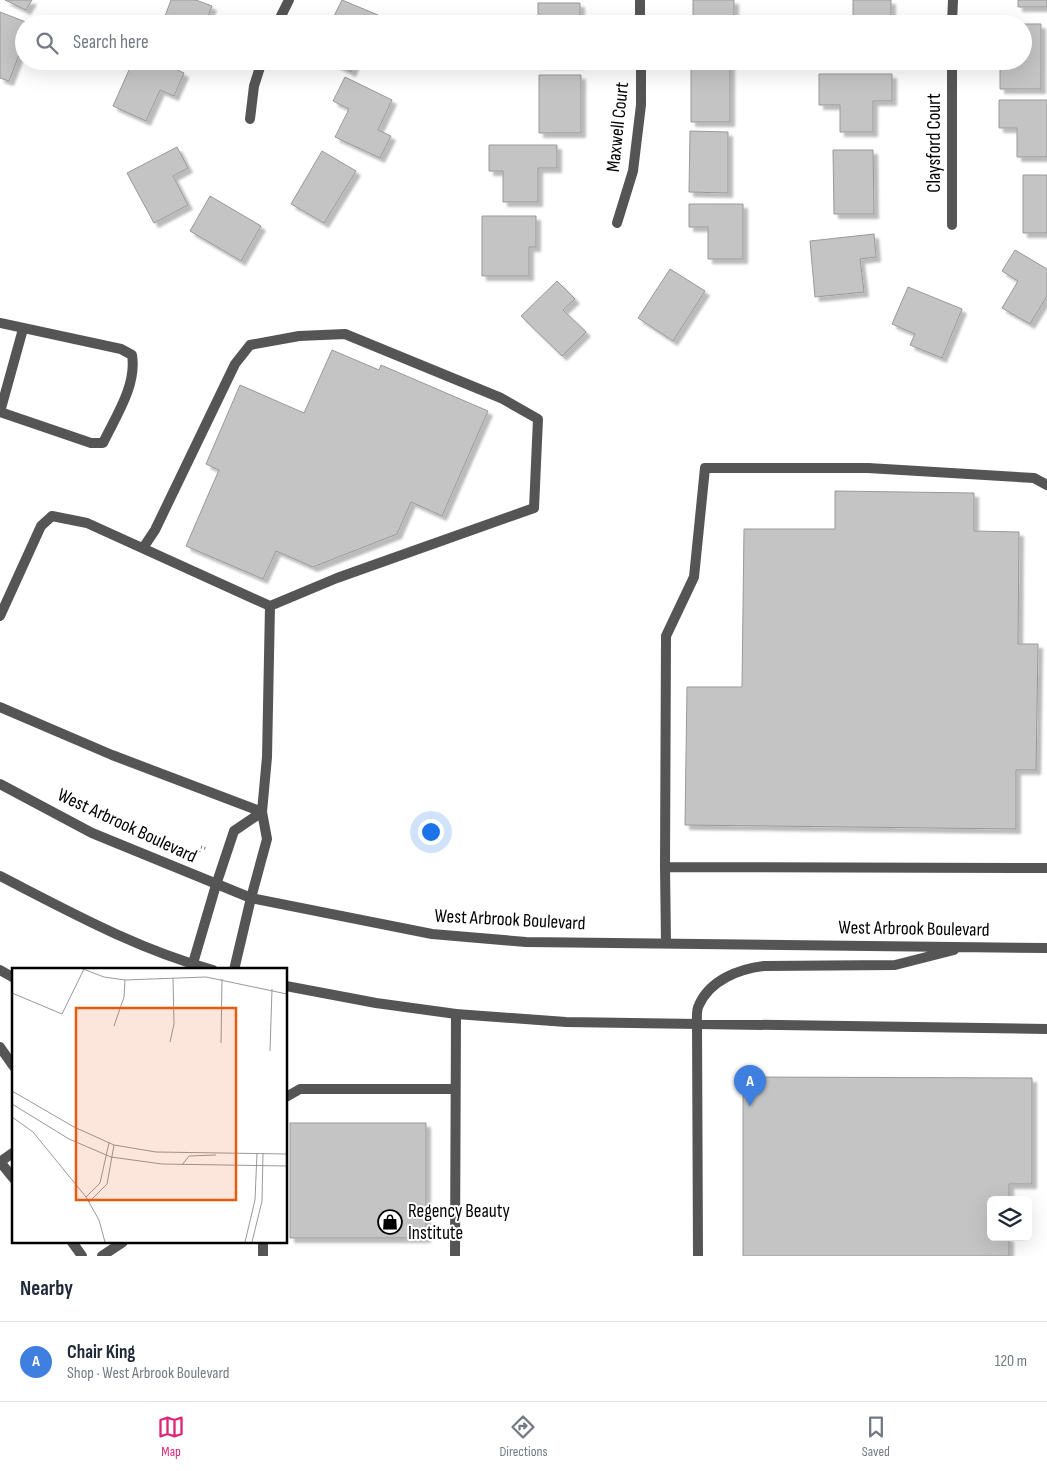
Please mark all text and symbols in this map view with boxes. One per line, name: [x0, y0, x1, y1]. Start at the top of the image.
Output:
search box: [15, 15, 1032, 70]
icon: search: [33, 29, 61, 57]
text: Search here: [73, 31, 149, 54]
street label: Maxwell Court: [602, 81, 634, 173]
street label: Claysford Court: [923, 93, 946, 193]
street label: West Arbrook Boulevard: [54, 784, 200, 868]
your location: [418, 819, 444, 845]
street label: West Arbrook Boulevard: [434, 905, 586, 935]
street label: West Arbrook Boulevard: [838, 916, 990, 942]
inset map: [12, 968, 288, 1244]
pin: A: [734, 1065, 766, 1106]
map controls: [987, 1196, 1032, 1241]
button: layers: [987, 1196, 1032, 1241]
place label: Regency Beauty Institute: [408, 1200, 510, 1245]
shop icon: Regency Beauty Institute: [377, 1209, 403, 1235]
text: Nearby: [20, 1276, 73, 1301]
text: Chair King: [67, 1341, 135, 1364]
text: A: [32, 1352, 40, 1371]
text: 120 m: [995, 1352, 1027, 1371]
text: Shop · West Arbrook Boulevard: [67, 1364, 230, 1383]
tab: Map: [157, 1413, 185, 1460]
tab: Directions: [499, 1413, 548, 1460]
tab: Saved: [862, 1413, 890, 1460]

